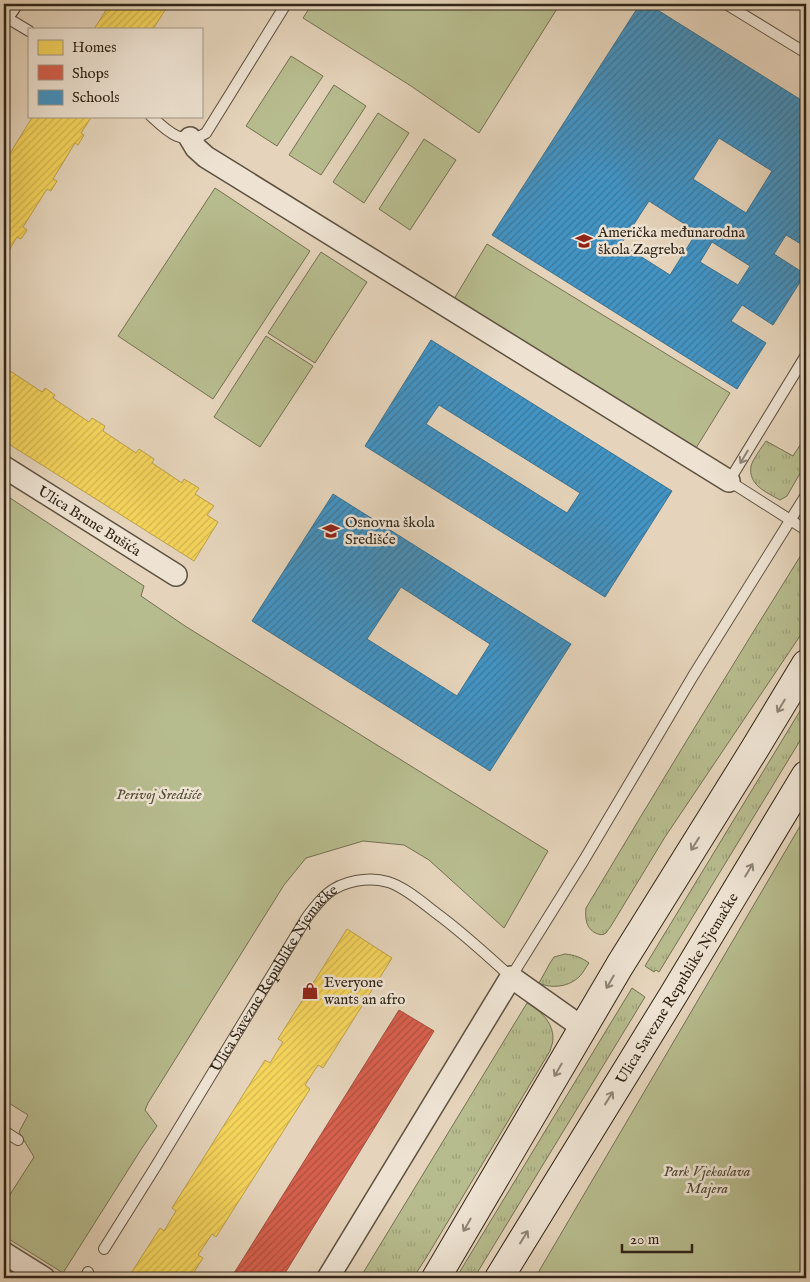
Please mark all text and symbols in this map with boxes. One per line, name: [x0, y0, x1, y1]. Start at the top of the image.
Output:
legend: [28, 28, 202, 118]
text: Homes: [72, 38, 116, 57]
text: Shops: [72, 64, 109, 83]
text: Schools: [72, 88, 120, 107]
place label: Američka međunarodna škola Zagreba: [597, 223, 745, 259]
school or university icon: Američka međunarodna škola Zagreba: [574, 231, 594, 251]
one-way arrow: [738, 449, 748, 463]
street label: Ulica Brune Bušića: [34, 481, 145, 561]
place label: Osnovna škola Središće: [345, 513, 435, 549]
school or university icon: Osnovna škola Središće: [321, 521, 341, 541]
one-way arrow: [776, 698, 786, 712]
park label: Perivoj Središće: [116, 785, 202, 804]
one-way arrow: [690, 836, 700, 850]
one-way arrow: [744, 863, 754, 877]
street label: Ulica Savezne Republike Njemačke: [206, 880, 341, 1075]
street label: Ulica Savezne Republike Njemačke: [611, 889, 742, 1087]
place label: Everyone wants an afro: [324, 973, 405, 1009]
one-way arrow: [604, 974, 614, 988]
shop icon: Everyone wants an afro: [300, 981, 320, 1001]
one-way arrow: [553, 1062, 563, 1076]
one-way arrow: [605, 1092, 615, 1106]
park label: Park Vjekoslava Majera: [663, 1162, 751, 1198]
one-way arrow: [462, 1217, 471, 1232]
scale bar: [622, 1222, 692, 1254]
one-way arrow: [520, 1230, 530, 1244]
text: 20 m: [630, 1230, 660, 1249]

